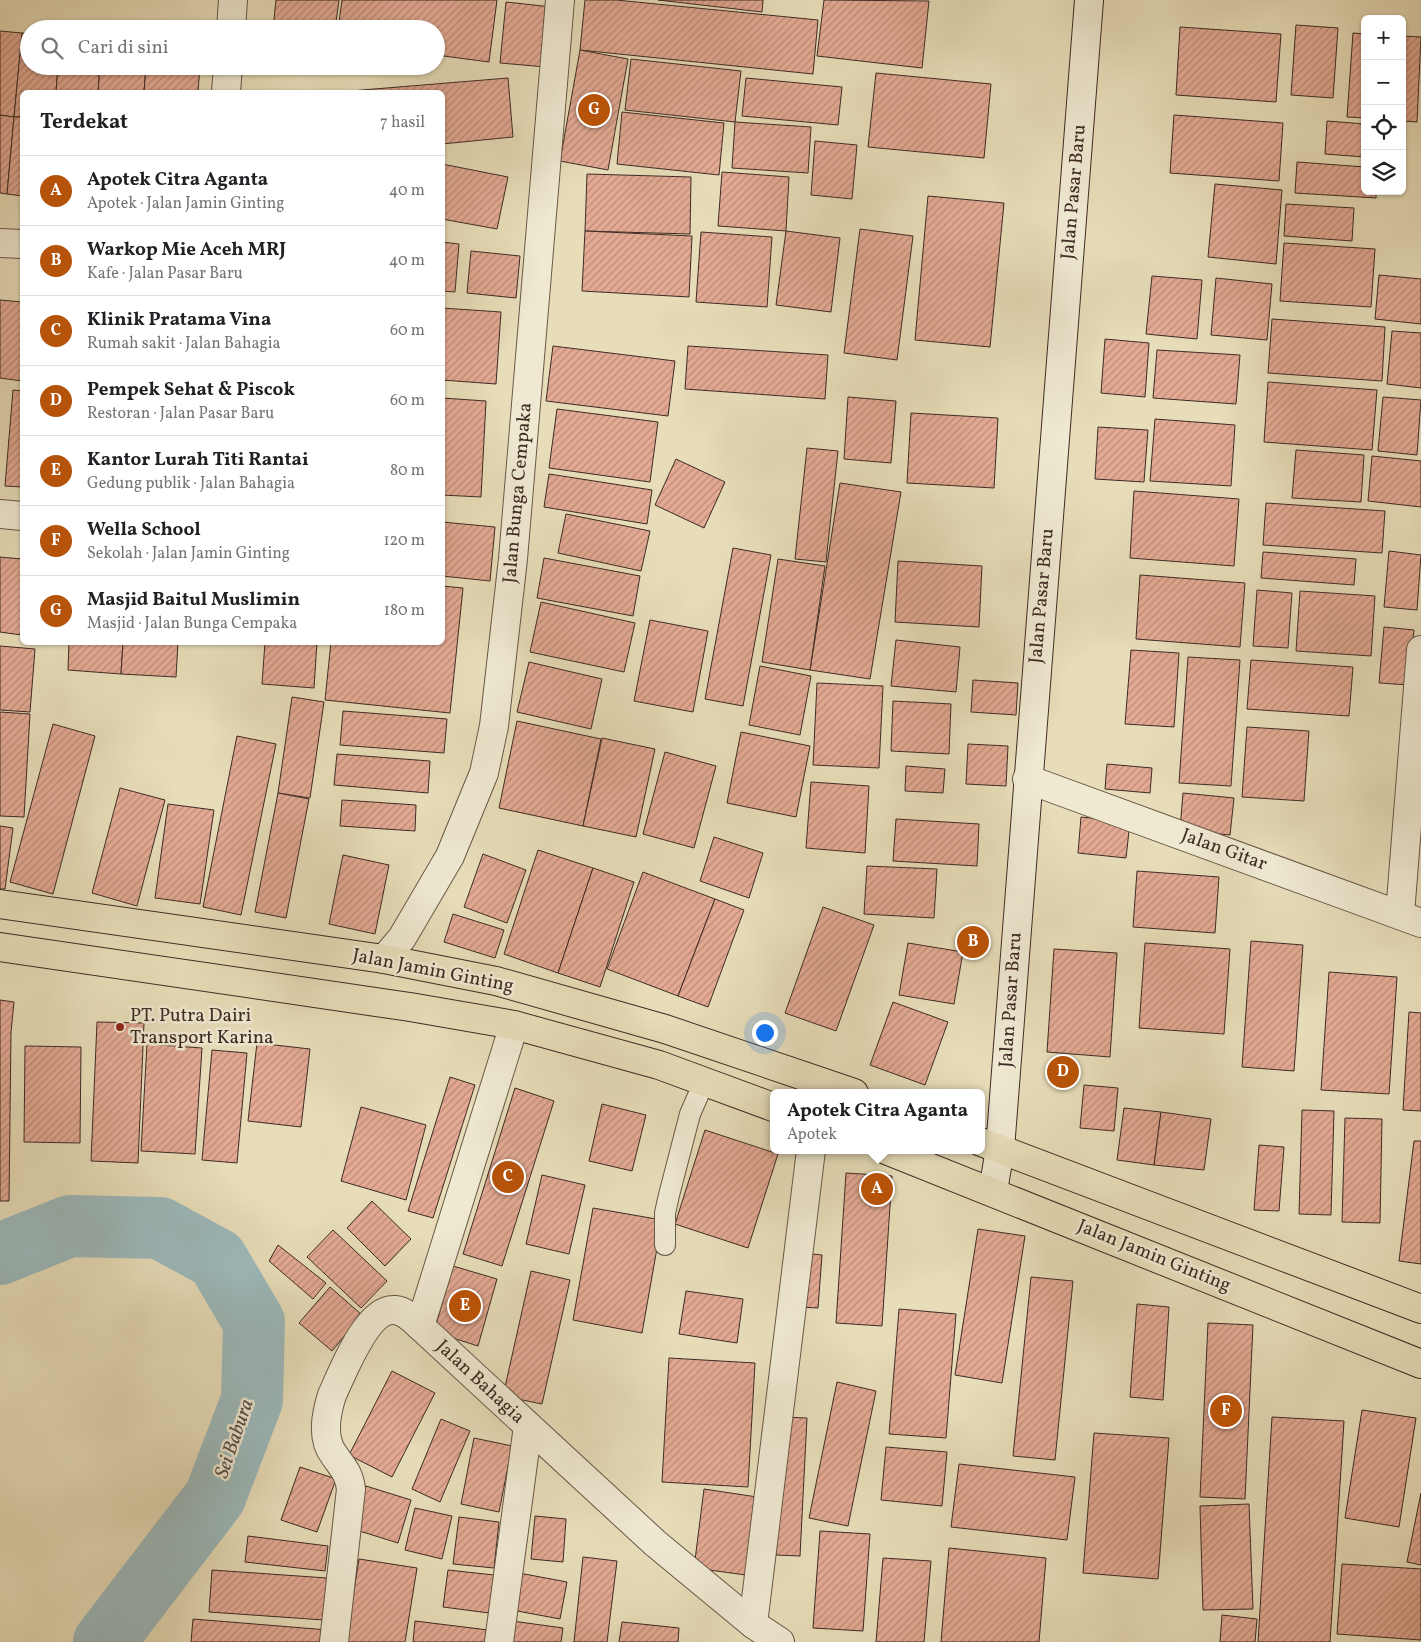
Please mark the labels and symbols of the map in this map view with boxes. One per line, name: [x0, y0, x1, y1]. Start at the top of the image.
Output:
pin: G: [578, 91, 610, 129]
street label: Jalan Pasar Baru: [1055, 123, 1093, 261]
street label: Jalan Bunga Cempaka: [497, 402, 539, 584]
street label: Jalan Pasar Baru: [1023, 527, 1061, 665]
street label: Jalan Gitar: [1177, 822, 1271, 878]
pin: B: [957, 923, 989, 961]
street label: Jalan Pasar Baru: [993, 931, 1029, 1069]
street label: Jalan Jamin Ginting: [350, 943, 516, 999]
place label: PT. Putra Dairi Transport Karina: [130, 1003, 274, 1051]
your location: [752, 1020, 778, 1046]
marker: PT. Putra Dairi Transport Karina: [114, 1021, 126, 1033]
pin: D: [1047, 1053, 1079, 1091]
pin: C: [492, 1158, 524, 1196]
pin: A: [861, 1170, 893, 1208]
street label: Jalan Jamin Ginting: [1073, 1213, 1235, 1299]
pin: E: [449, 1287, 481, 1325]
street label: Jalan Bahagia: [430, 1334, 530, 1430]
pin: F: [1210, 1392, 1242, 1430]
water label: Sei Babura: [208, 1396, 262, 1482]

